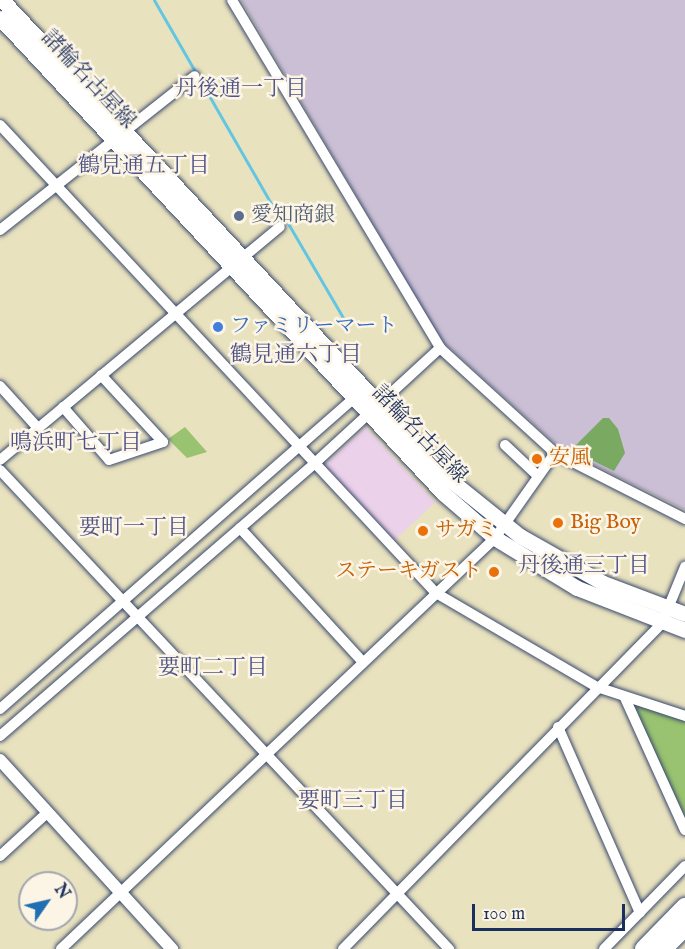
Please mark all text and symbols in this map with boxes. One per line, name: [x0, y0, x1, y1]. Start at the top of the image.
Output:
street label: 諸輪名古屋線: [36, 25, 140, 135]
district label: 丹後通一丁目: [175, 77, 307, 103]
district label: 鶴見通五丁目: [78, 154, 210, 180]
place label: 愛知商銀: [251, 203, 335, 229]
marker: 愛知商銀: [232, 209, 246, 223]
place label: ファミリーマート: [230, 314, 398, 340]
marker: ファミリーマート: [211, 320, 225, 334]
district label: 鶴見通六丁目: [230, 343, 362, 369]
street label: 諸輪名古屋線: [366, 381, 472, 489]
district label: 鳴浜町七丁目: [10, 431, 142, 457]
place label: 安風: [549, 446, 591, 472]
marker: 安風: [530, 452, 544, 466]
place label: Big Boy: [570, 510, 641, 536]
district label: 要町一丁目: [79, 516, 189, 542]
marker: Big Boy: [551, 516, 565, 530]
place label: サガミ: [435, 518, 498, 544]
marker: サガミ: [416, 524, 430, 538]
district label: 丹後通三丁目: [518, 554, 650, 580]
place label: ステーキガスト: [335, 559, 482, 585]
marker: ステーキガスト: [487, 565, 501, 579]
district label: 要町二丁目: [158, 656, 268, 682]
district label: 要町三丁目: [298, 789, 408, 815]
north arrow: [18, 871, 78, 931]
text: N: [49, 881, 73, 903]
scale bar: [475, 892, 628, 930]
text: 100 m: [483, 903, 525, 926]

